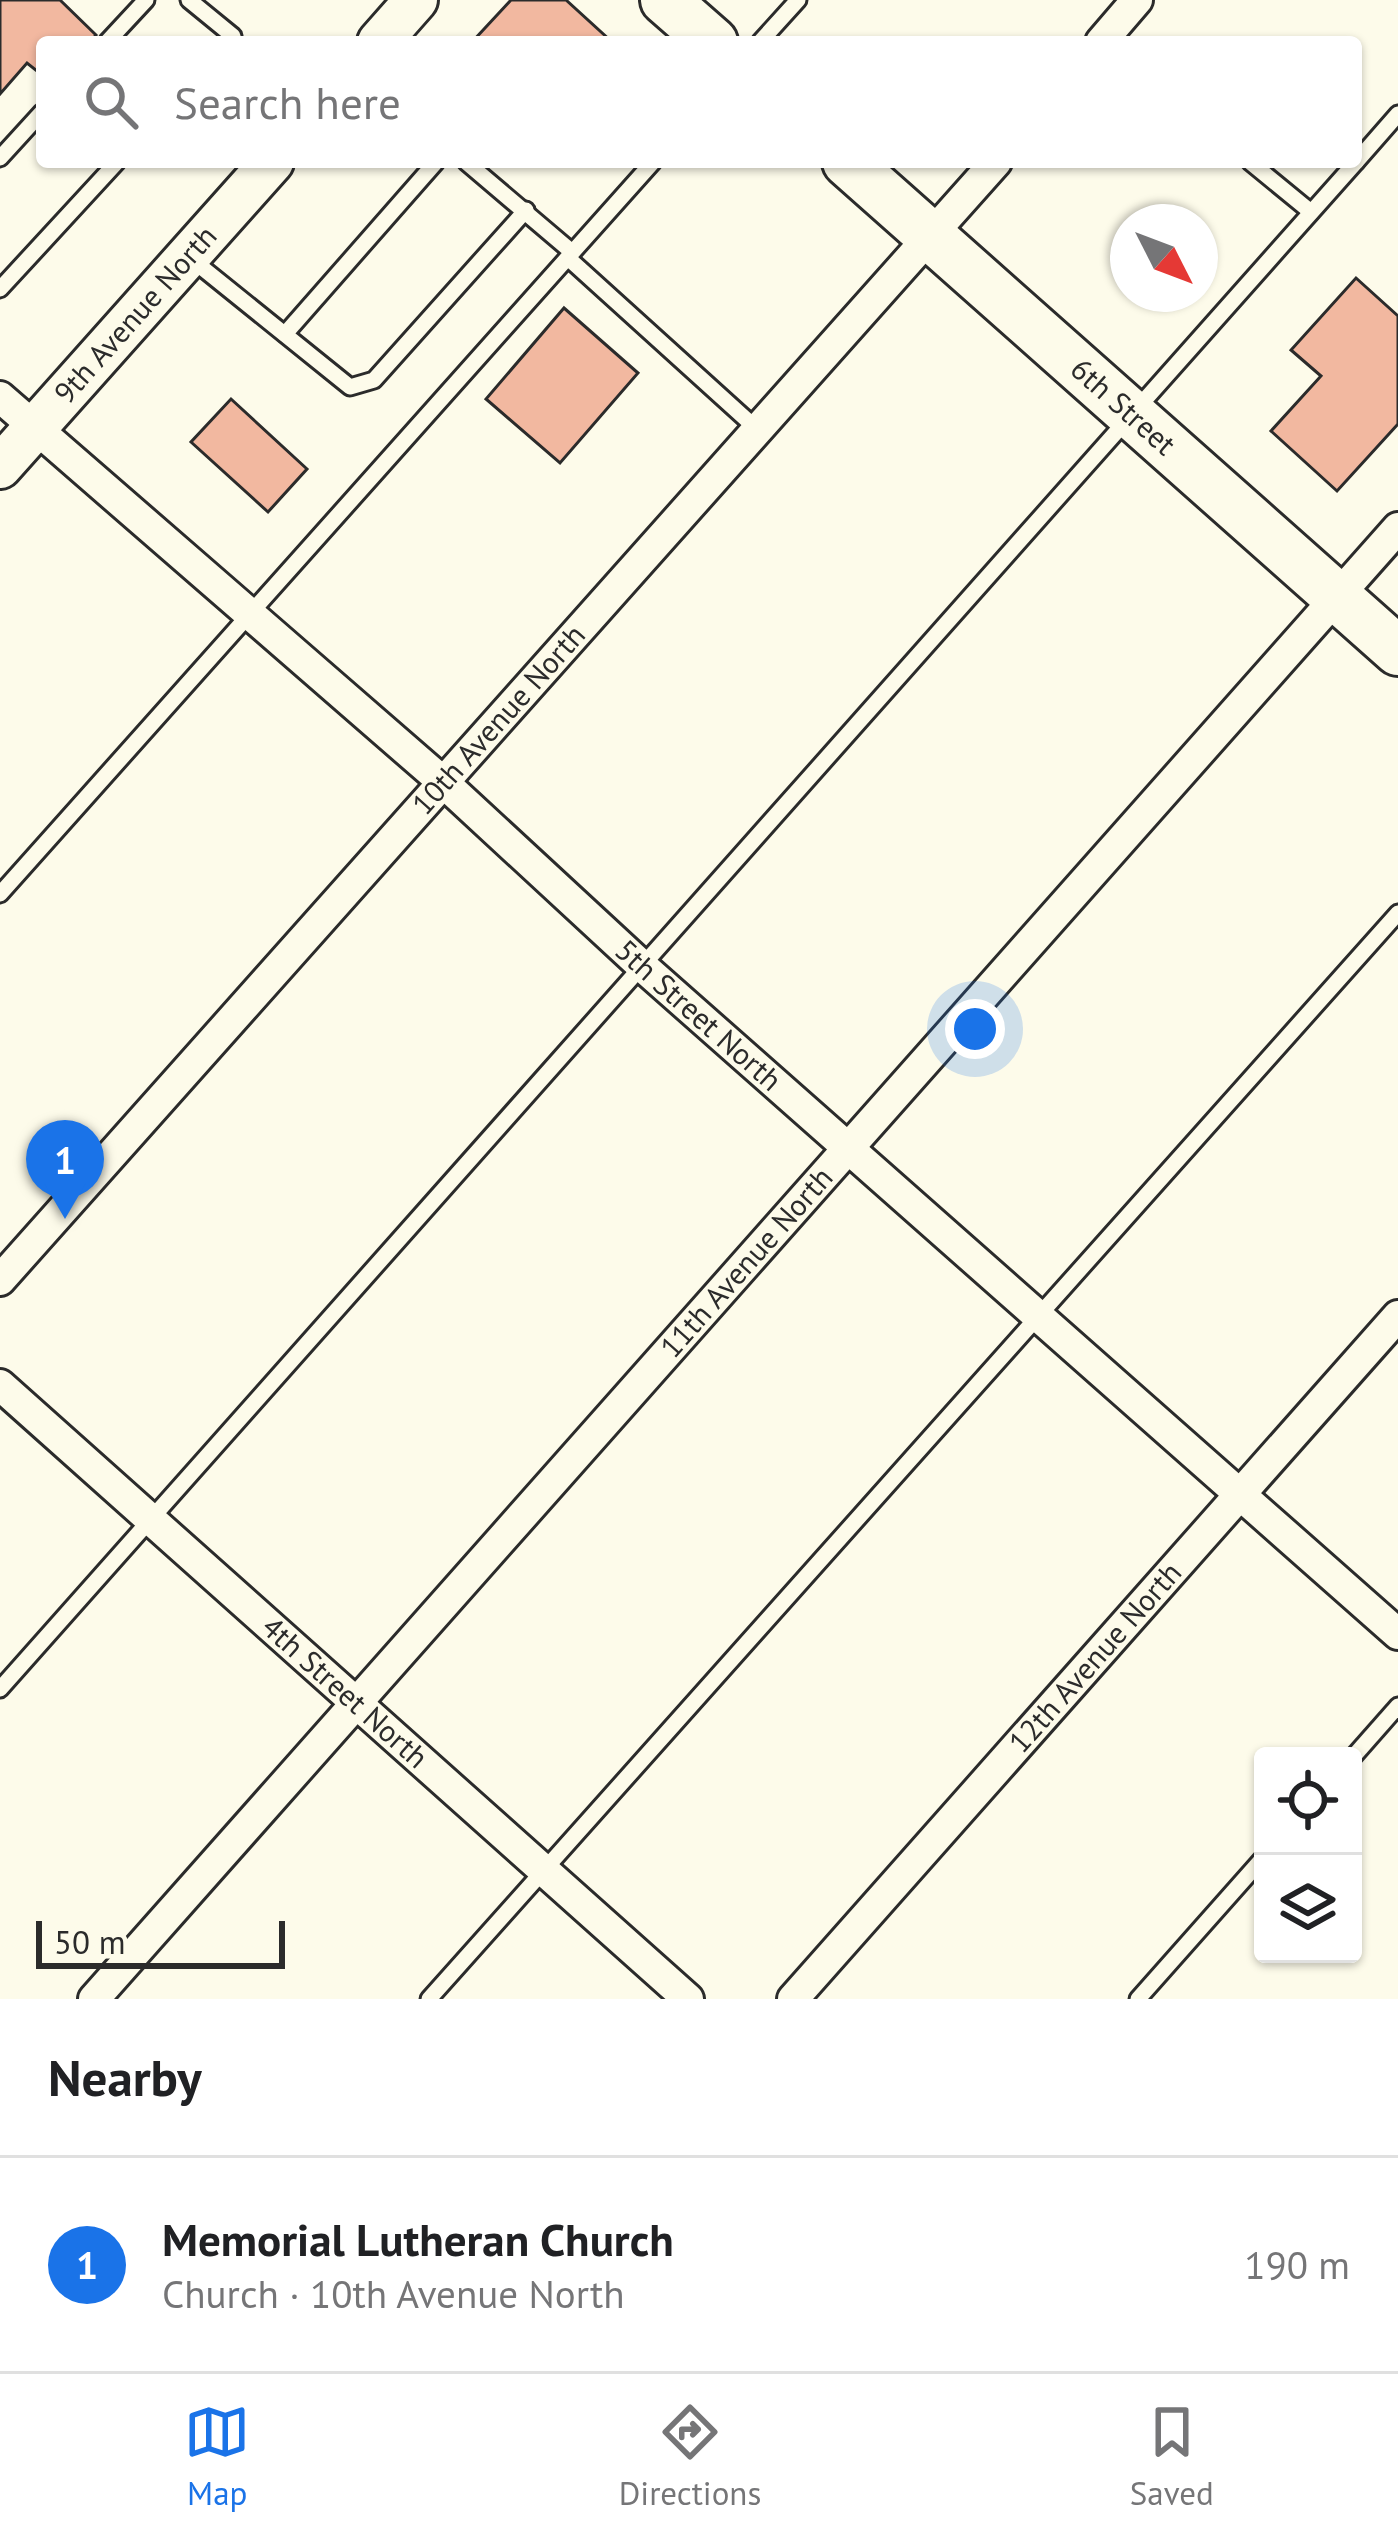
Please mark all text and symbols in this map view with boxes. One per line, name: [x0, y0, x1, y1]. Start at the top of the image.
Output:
search box: [36, 36, 1362, 168]
icon: search: [78, 69, 144, 135]
text: Search here: [174, 73, 401, 131]
north arrow: [1110, 204, 1218, 312]
street label: 9th Avenue North: [45, 217, 224, 411]
street label: 6th Street: [1063, 349, 1185, 463]
street label: 10th Avenue North: [403, 616, 593, 822]
street label: 5th Street North: [608, 930, 791, 1099]
your location: [945, 999, 1005, 1059]
pin: 1: [26, 1120, 104, 1219]
street label: 11th Avenue North: [651, 1158, 841, 1365]
street label: 12th Avenue North: [999, 1553, 1189, 1760]
street label: 4th Street North: [255, 1607, 437, 1776]
map controls: [1254, 1747, 1362, 1963]
button: locate: [1254, 1747, 1362, 1855]
button: layers: [1254, 1855, 1362, 1963]
scale bar: [36, 1915, 285, 1968]
text: 50 m: [54, 1920, 126, 1963]
text: Nearby: [48, 2044, 202, 2110]
text: Memorial Lutheran Church: [162, 2210, 674, 2268]
text: 1: [76, 2239, 98, 2290]
text: 190 m: [1244, 2239, 1350, 2290]
text: Church · 10th Avenue North: [162, 2268, 625, 2319]
tab: Map: [184, 2399, 250, 2514]
tab: Directions: [619, 2399, 761, 2514]
tab: Saved: [1130, 2399, 1214, 2514]

